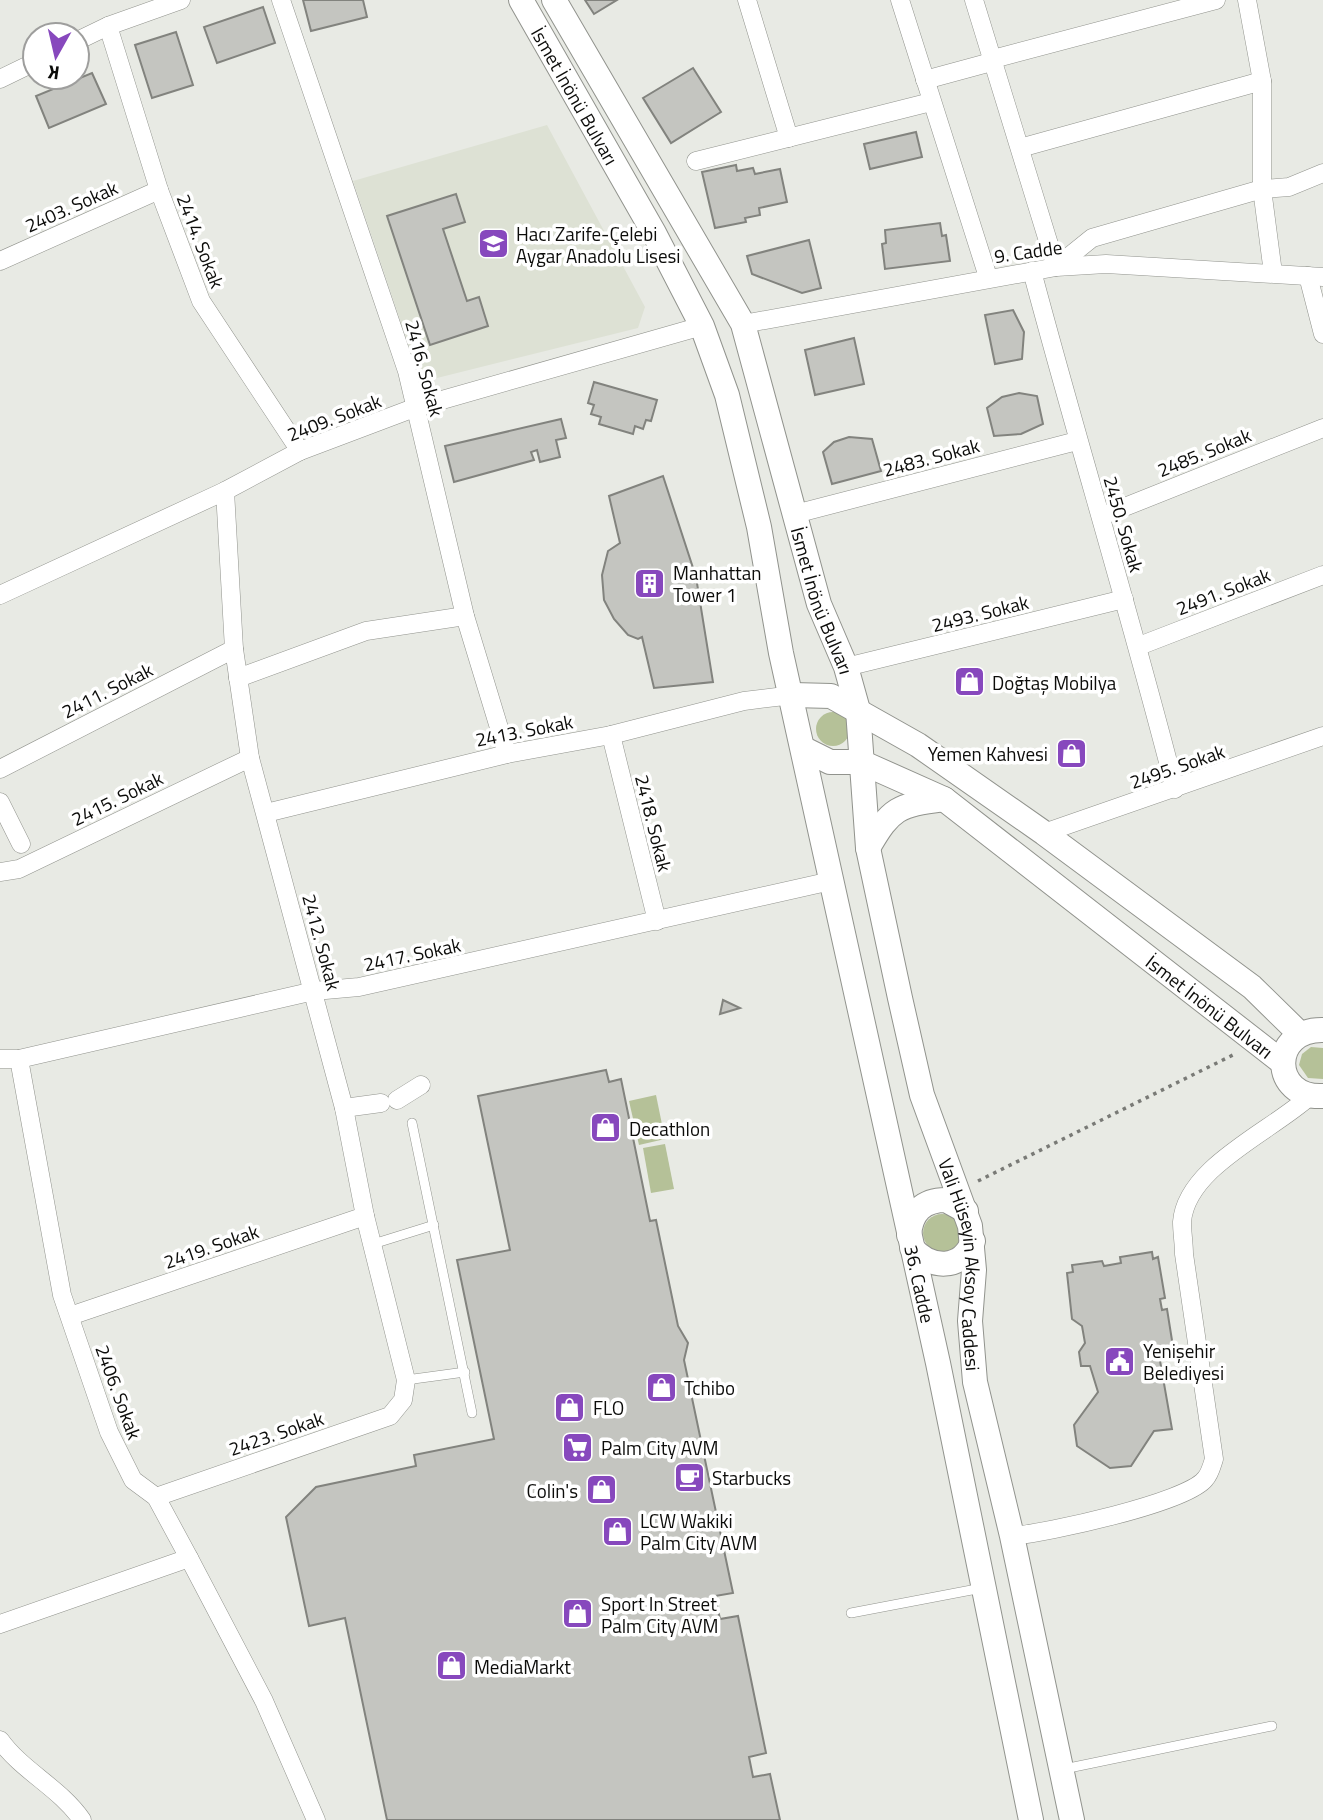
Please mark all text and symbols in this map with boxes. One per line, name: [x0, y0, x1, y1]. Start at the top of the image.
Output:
north arrow: [21, 21, 91, 91]
street label: İsmet İnönü Bulvarı: [525, 21, 626, 170]
text: K: [46, 58, 61, 88]
street label: 2403. Sokak: [20, 173, 122, 239]
street label: 2414. Sokak: [170, 190, 232, 292]
place label: Hacı Zarife-Çelebi Aygar Anadolu Lisesi: [516, 219, 680, 270]
school or university icon: Hacı Zarife-Çelebi Aygar Anadolu Lisesi: [476, 227, 510, 261]
street label: 9. Cadde: [992, 232, 1064, 270]
street label: 2416. Sokak: [398, 317, 452, 419]
street label: 2409. Sokak: [283, 386, 385, 448]
street label: 2485. Sokak: [1153, 420, 1255, 484]
street label: 2483. Sokak: [880, 430, 982, 484]
street label: 2450. Sokak: [1096, 472, 1152, 576]
street label: İsmet İnönü Bulvarı: [784, 523, 862, 677]
place label: Manhattan Tower 1: [673, 558, 761, 609]
street label: 2491. Sokak: [1172, 560, 1274, 622]
building icon: Manhattan Tower 1: [633, 566, 667, 600]
street label: 2493. Sokak: [929, 587, 1031, 639]
street label: 2411. Sokak: [56, 655, 158, 725]
shop icon: Doğtaş Mobilya: [952, 665, 986, 699]
place label: Doğtaş Mobilya: [992, 668, 1117, 697]
street label: 2413. Sokak: [473, 706, 575, 754]
shop icon: Yemen Kahvesi: [1054, 736, 1088, 770]
street label: 2495. Sokak: [1126, 736, 1228, 796]
place label: Yemen Kahvesi: [928, 739, 1048, 768]
street label: 2415. Sokak: [66, 763, 168, 833]
street label: 2418. Sokak: [628, 772, 680, 874]
street label: 2412. Sokak: [295, 891, 349, 993]
street label: 2417. Sokak: [361, 930, 463, 978]
street label: İsmet İnönü Bulvarı: [1140, 947, 1280, 1065]
shop icon: Decathlon: [589, 1111, 623, 1145]
place label: Decathlon: [629, 1114, 710, 1143]
street label: Vali Hüseyin Aksoy Caddesi: [932, 1154, 989, 1372]
street label: 2419. Sokak: [160, 1216, 262, 1276]
street label: 36. Cadde: [898, 1242, 943, 1325]
place label: Yenişehir Belediyesi: [1143, 1336, 1224, 1387]
street label: 2406. Sokak: [88, 1341, 150, 1443]
public building icon: Yenişehir Belediyesi: [1103, 1344, 1137, 1378]
shop icon: Tchibo: [644, 1370, 678, 1404]
place label: Tchibo: [684, 1373, 735, 1402]
shop icon: FLO: [553, 1390, 587, 1424]
place label: FLO: [593, 1393, 624, 1422]
street label: 2423. Sokak: [225, 1403, 327, 1463]
supermarket icon: Palm City AVM: [561, 1430, 595, 1464]
place label: Palm City AVM: [601, 1433, 718, 1462]
cafe icon: Starbucks: [672, 1460, 706, 1494]
place label: Starbucks: [712, 1463, 791, 1492]
shop icon: Colin's: [584, 1473, 618, 1507]
place label: Colin's: [527, 1476, 578, 1505]
place label: LCW Wakiki Palm City AVM: [640, 1506, 757, 1557]
shop icon: LCW Wakiki Palm City AVM: [600, 1514, 634, 1548]
place label: Sport In Street Palm City AVM: [601, 1589, 718, 1640]
shop icon: Sport In Street Palm City AVM: [561, 1597, 595, 1631]
shop icon: MediaMarkt: [434, 1649, 468, 1683]
place label: MediaMarkt: [474, 1652, 571, 1681]

